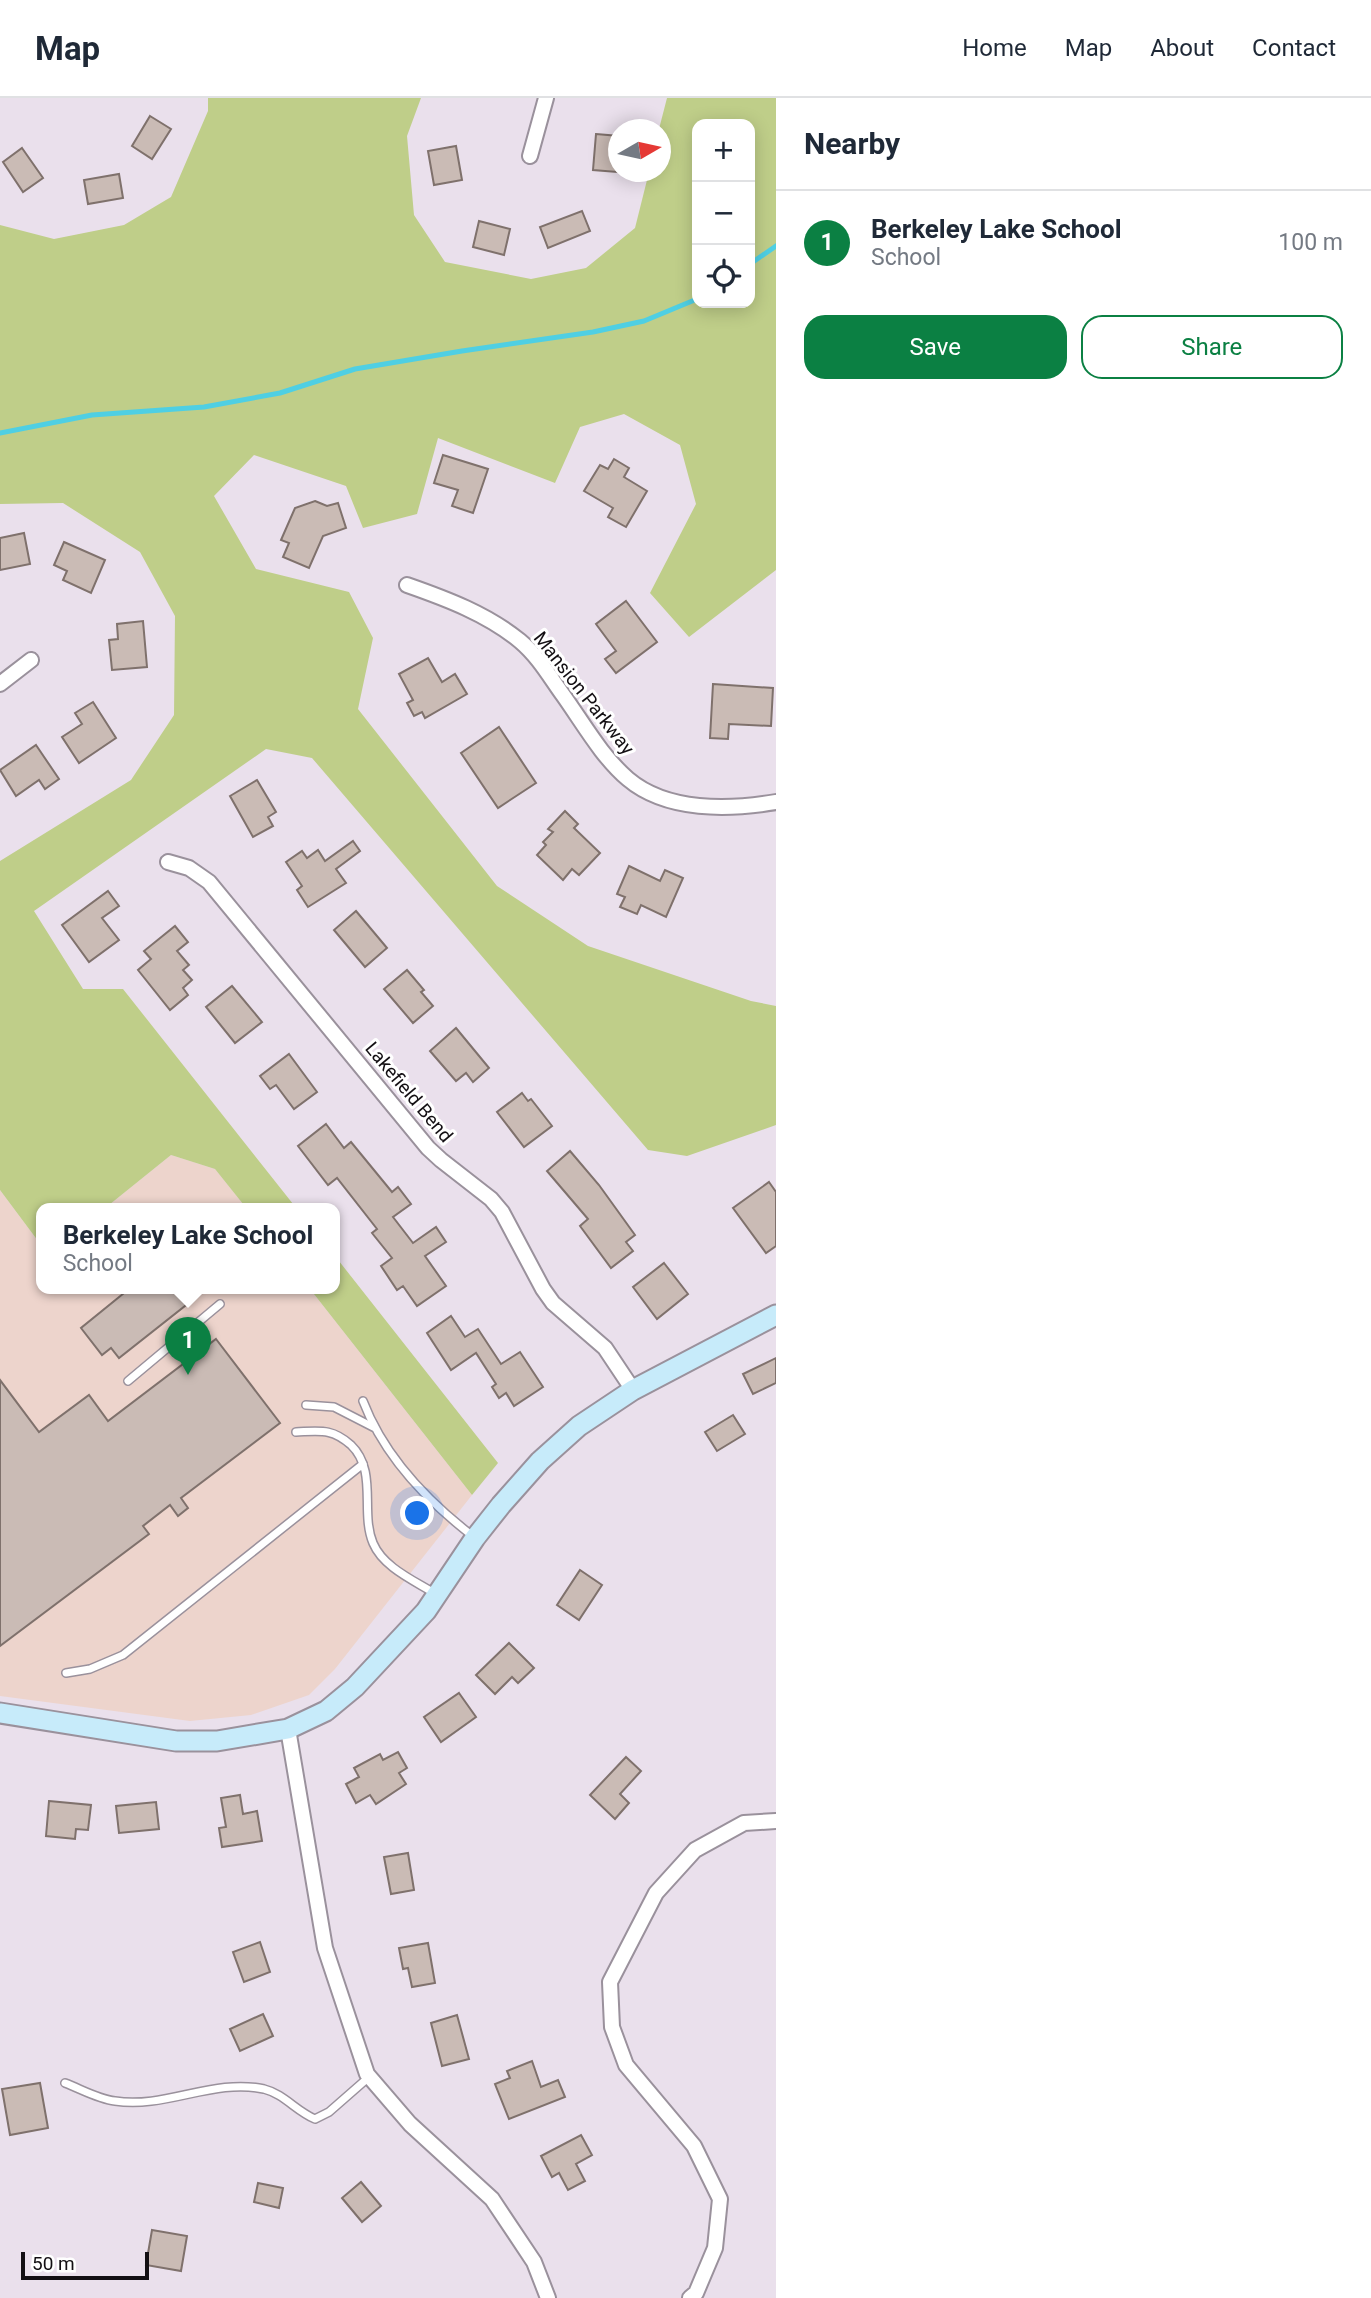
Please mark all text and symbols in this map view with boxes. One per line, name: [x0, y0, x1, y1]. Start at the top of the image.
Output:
text: Map: [35, 29, 100, 68]
text: Home: [962, 34, 1027, 62]
text: Map: [1065, 34, 1112, 62]
text: About: [1150, 34, 1214, 62]
text: Contact: [1252, 34, 1336, 62]
north arrow: [608, 119, 671, 182]
map controls: [692, 119, 755, 308]
button: +: [692, 119, 755, 182]
text: Nearby: [804, 126, 900, 161]
button: −: [692, 182, 755, 245]
text: Berkeley Lake School: [871, 214, 1122, 244]
text: 1: [820, 229, 834, 256]
text: 100 m: [1278, 229, 1343, 256]
text: School: [871, 244, 941, 271]
button: locate: [692, 245, 755, 308]
button: Save: [804, 315, 1067, 379]
button: Share: [1081, 315, 1343, 379]
street label: Mansion Parkway: [529, 627, 639, 759]
street label: Lakefield Bend: [360, 1037, 458, 1147]
popup: [36, 1203, 340, 1294]
text: Berkeley Lake School: [63, 1220, 313, 1250]
text: School: [63, 1250, 133, 1277]
pin: 1: [165, 1317, 211, 1375]
your location: [400, 1496, 434, 1530]
scale bar: [21, 2249, 149, 2281]
text: 50 m: [32, 2252, 75, 2275]

